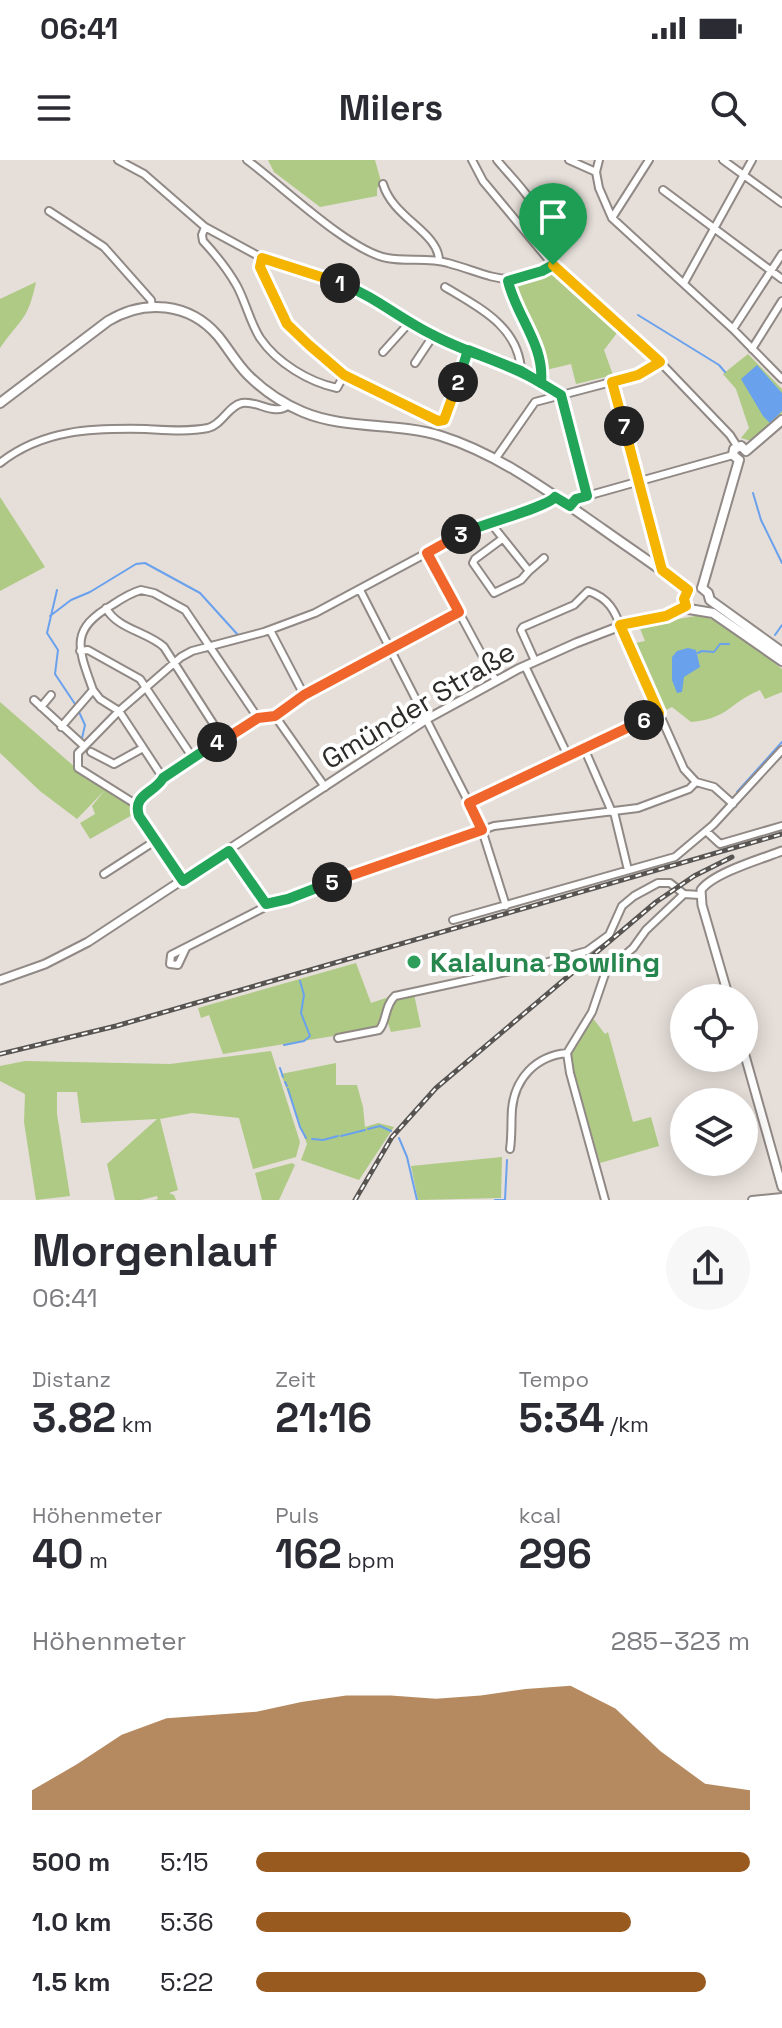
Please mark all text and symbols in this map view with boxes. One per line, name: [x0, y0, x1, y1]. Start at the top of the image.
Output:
text: 06:41: [40, 9, 118, 48]
text: Milers: [339, 85, 443, 131]
icon: menu: [32, 86, 76, 130]
icon: search: [706, 86, 750, 130]
pin: [519, 183, 587, 265]
icon: arrive: [531, 195, 575, 239]
pin: 1: [320, 263, 360, 303]
text: 1: [335, 269, 345, 297]
pin: 2: [438, 362, 478, 402]
text: 2: [451, 368, 465, 396]
pin: 7: [604, 406, 644, 446]
text: 7: [618, 412, 630, 440]
pin: 3: [441, 514, 481, 554]
text: 3: [454, 520, 468, 548]
street label: Gmünder Straße: [315, 633, 521, 777]
pin: 6: [624, 700, 664, 740]
text: 6: [637, 706, 651, 734]
pin: 4: [197, 722, 237, 762]
text: 4: [210, 728, 224, 756]
pin: 5: [312, 862, 352, 902]
text: 5: [325, 868, 339, 896]
place label: Kalaluna Bowling: [430, 944, 660, 980]
marker: Kalaluna Bowling: [405, 953, 423, 971]
map controls: [670, 984, 758, 1176]
button: locate: [670, 984, 758, 1072]
button: layers: [670, 1088, 758, 1176]
text: Morgenlauf: [32, 1223, 278, 1279]
button: share: [666, 1226, 750, 1310]
text: 06:41: [32, 1281, 98, 1315]
text: Distanz: [32, 1365, 111, 1393]
text: Zeit: [275, 1365, 316, 1393]
text: Tempo: [519, 1365, 589, 1393]
text: 3.82: [32, 1393, 116, 1444]
text: 21:16: [275, 1393, 372, 1444]
text: 5:34: [519, 1393, 604, 1444]
text: km: [116, 1410, 152, 1438]
text: /km: [604, 1410, 649, 1438]
text: Höhenmeter: [32, 1501, 163, 1529]
text: Puls: [275, 1501, 319, 1529]
text: kcal: [519, 1501, 561, 1529]
text: 40: [32, 1529, 83, 1580]
text: 162: [275, 1529, 342, 1580]
text: 296: [519, 1529, 592, 1580]
text: m: [83, 1546, 108, 1574]
text: bpm: [342, 1546, 395, 1574]
text: Höhenmeter: [32, 1624, 186, 1658]
text: 285–323 m: [611, 1624, 750, 1658]
text: 500 m: [32, 1845, 110, 1879]
text: 5:15: [160, 1845, 209, 1879]
text: 1.0 km: [32, 1905, 112, 1939]
text: 5:36: [160, 1905, 214, 1939]
text: 1.5 km: [32, 1965, 111, 1999]
text: 5:22: [160, 1965, 214, 1999]

